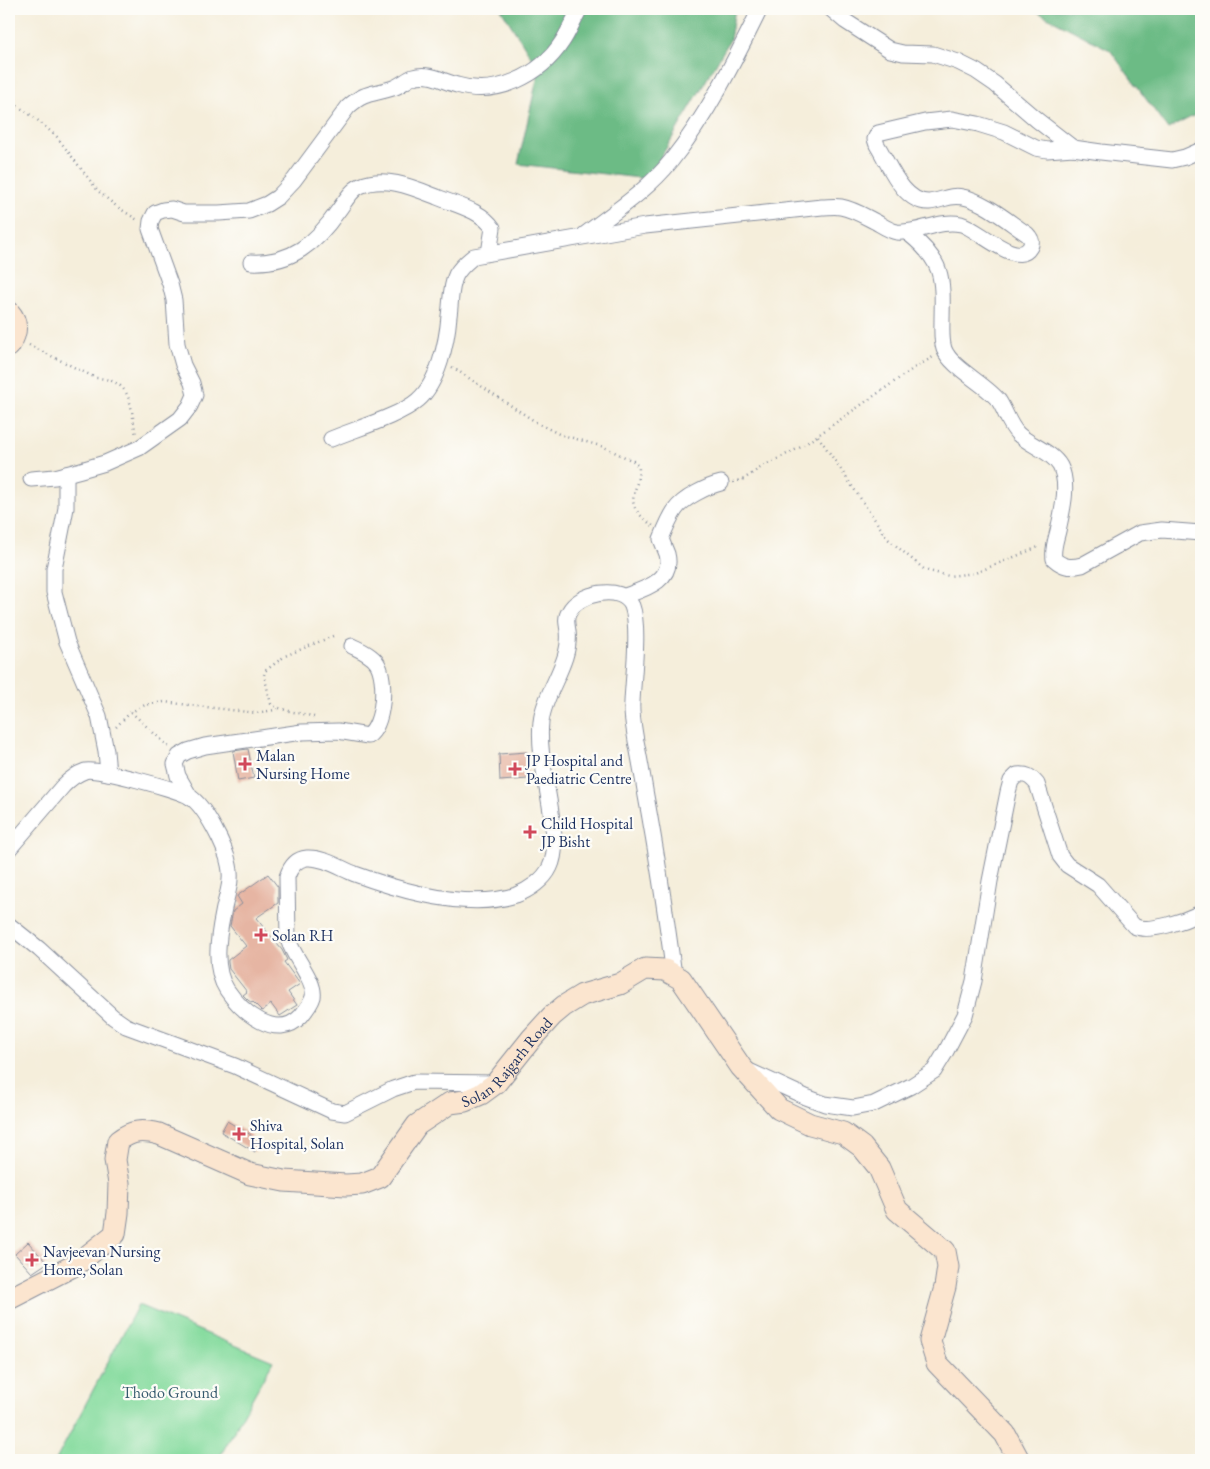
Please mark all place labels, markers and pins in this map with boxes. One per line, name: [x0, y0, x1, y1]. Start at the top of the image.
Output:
place label: Malan Nursing Home: [256, 745, 350, 784]
place label: JP Hospital and Paediatric Centre: [524, 750, 632, 789]
marker: Malan Nursing Home: [238, 757, 252, 771]
marker: JP Hospital and Paediatric Centre: [508, 762, 522, 776]
place label: Child Hospital JP Bisht: [539, 813, 633, 852]
marker: Child Hospital JP Bisht: [523, 825, 537, 839]
place label: Solan RH: [272, 925, 333, 946]
marker: Solan RH: [254, 928, 268, 942]
place label: Shiva Hospital, Solan: [250, 1115, 345, 1154]
marker: Shiva Hospital, Solan: [232, 1127, 246, 1141]
place label: Navjeevan Nursing Home, Solan: [43, 1241, 161, 1280]
marker: Navjeevan Nursing Home, Solan: [25, 1253, 39, 1267]

